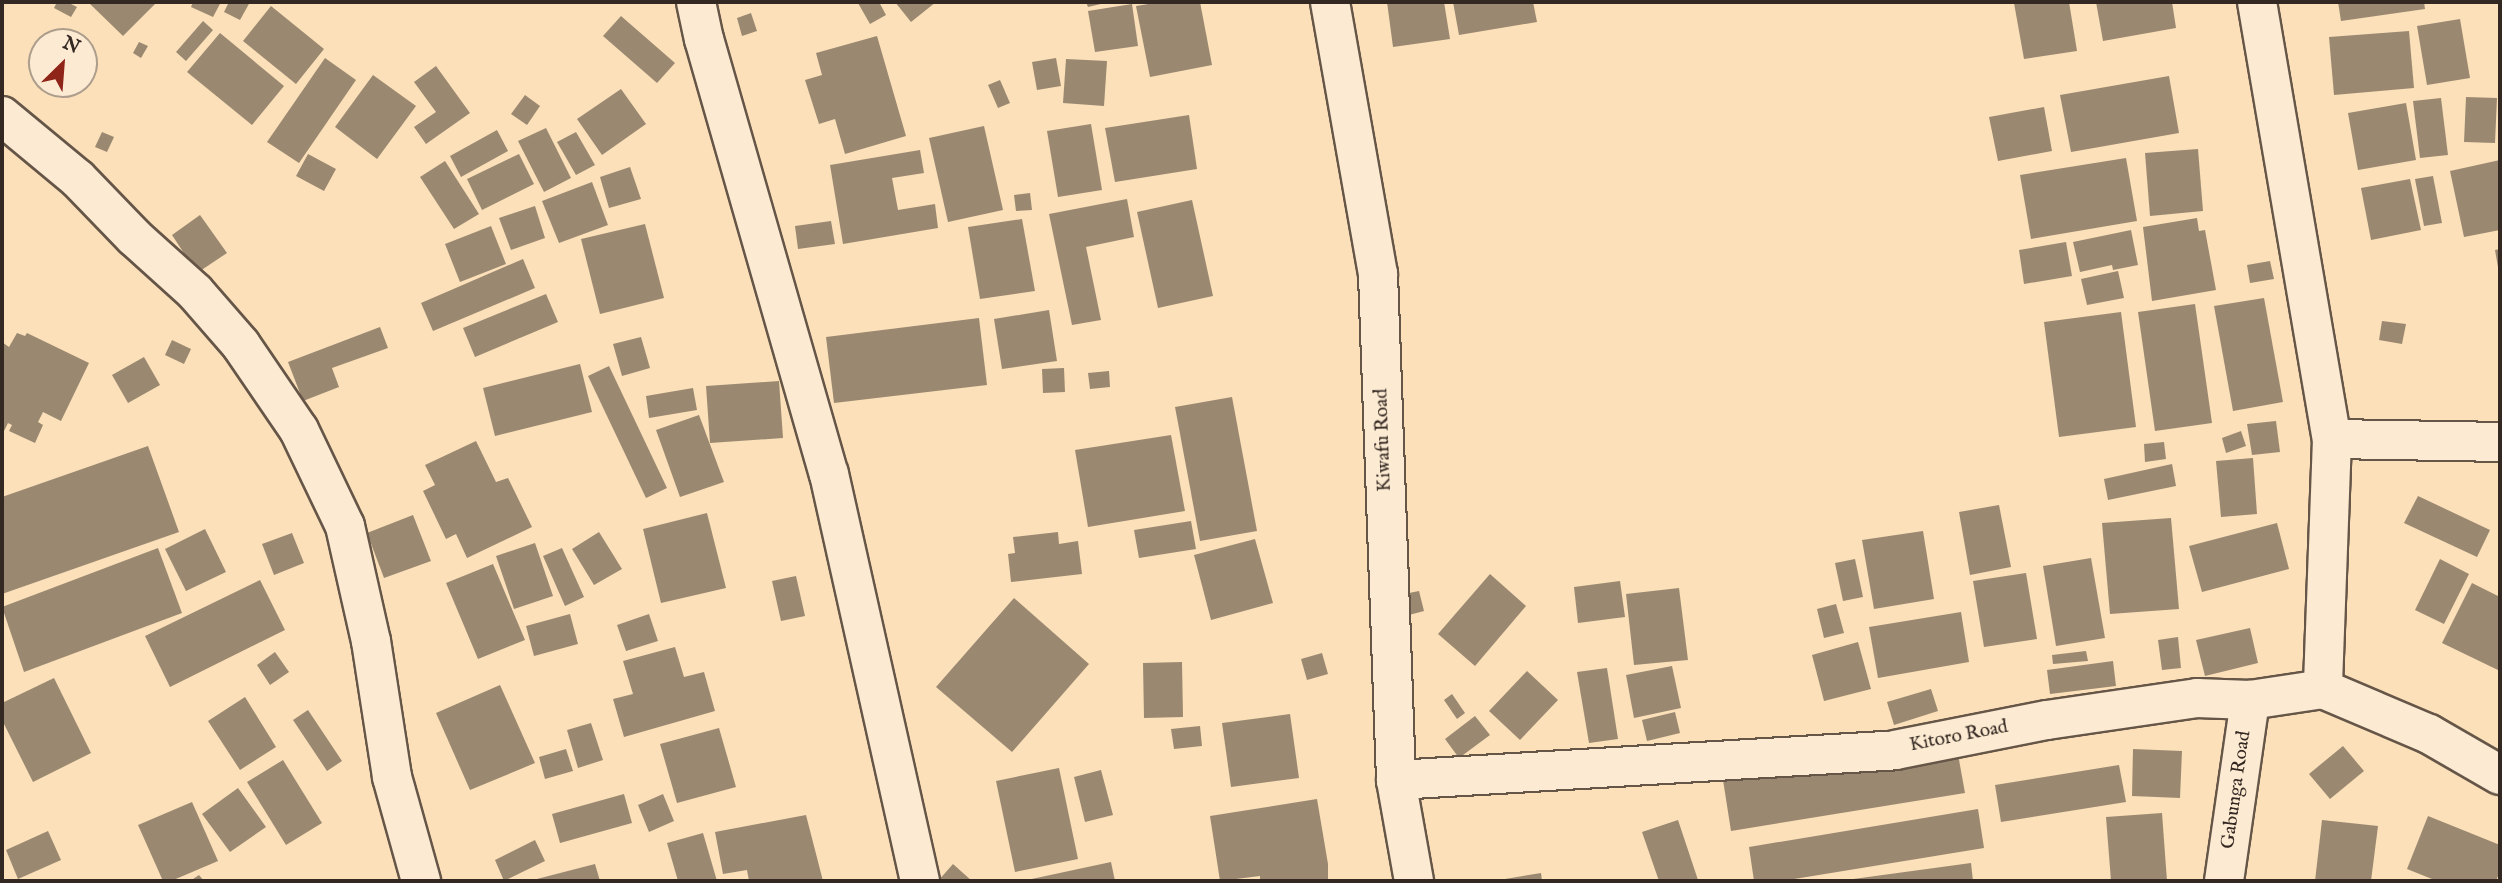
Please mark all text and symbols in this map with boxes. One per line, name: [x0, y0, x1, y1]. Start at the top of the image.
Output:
north arrow: [28, 28, 98, 98]
text: N: [58, 31, 84, 60]
street label: Kiwafu Road: [1371, 388, 1397, 492]
street label: Kitoro Road: [1908, 716, 2010, 758]
street label: Gabunga Road: [2217, 730, 2257, 850]

